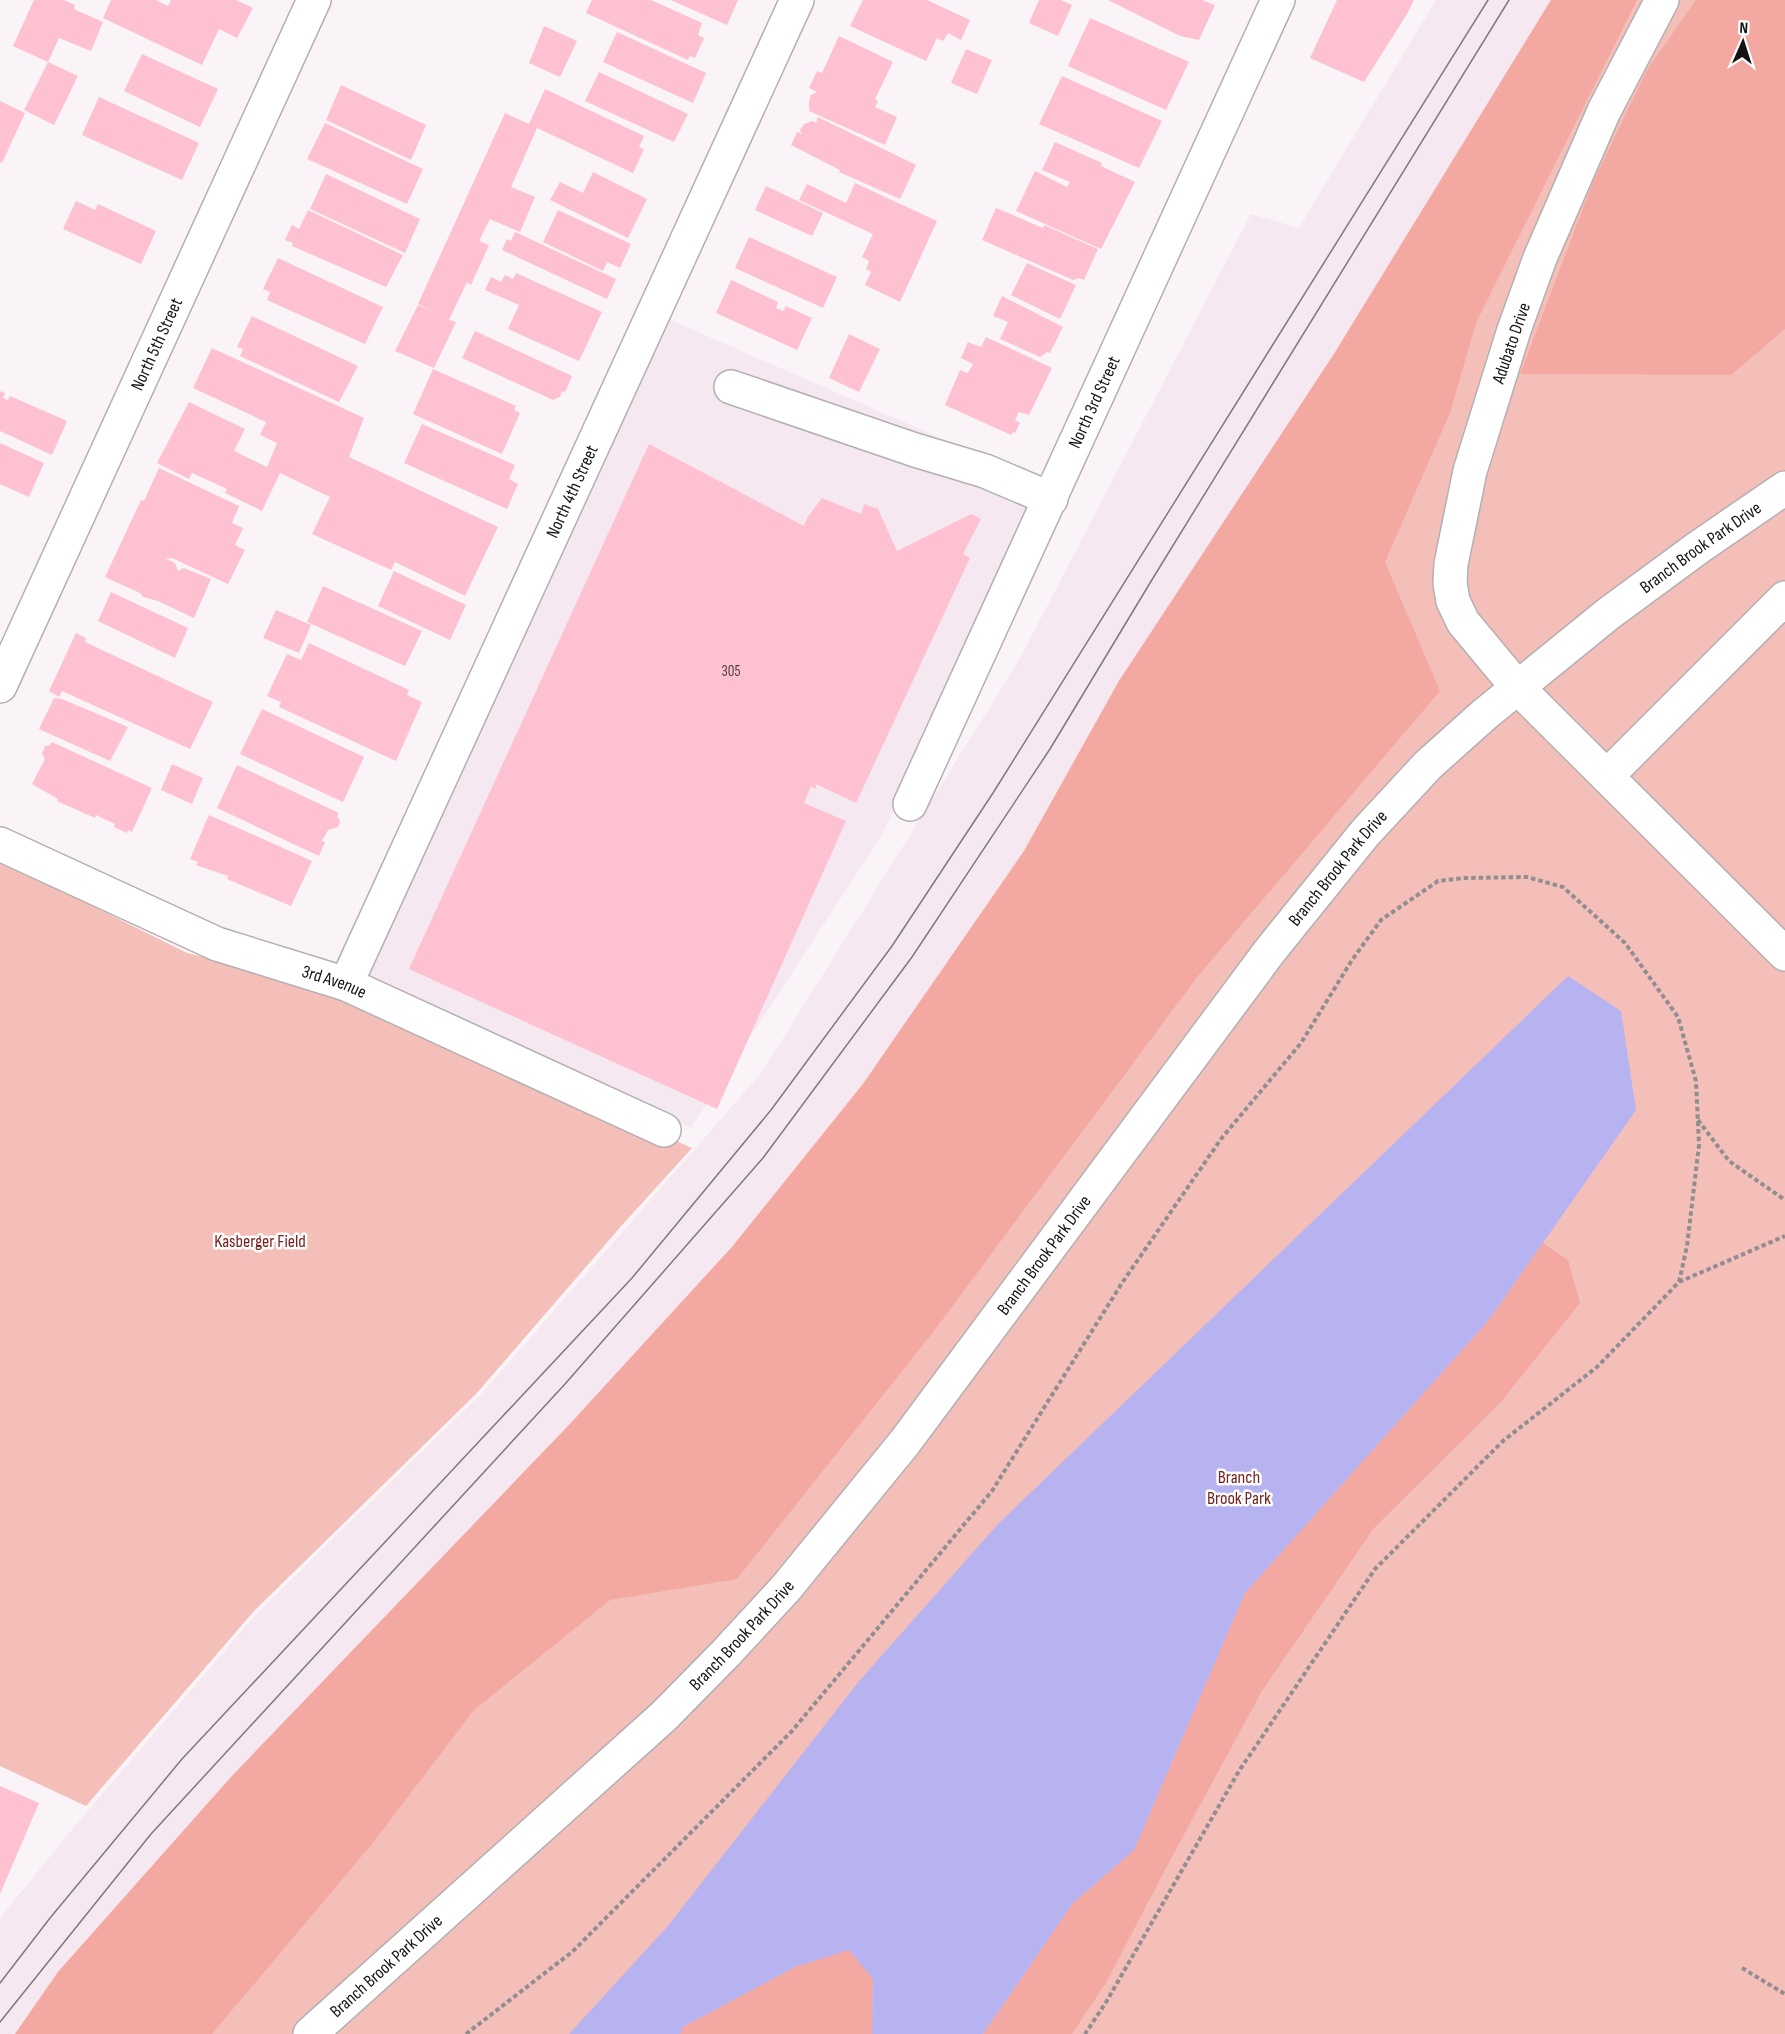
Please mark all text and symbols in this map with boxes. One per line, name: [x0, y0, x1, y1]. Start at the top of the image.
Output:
north arrow: [1713, 12, 1773, 72]
text: N: [1739, 19, 1748, 38]
street label: North 5th Street: [127, 294, 187, 394]
street label: Adubato Drive: [1488, 300, 1535, 387]
street label: North 3rd Street: [1064, 352, 1125, 452]
street label: North 4th Street: [542, 441, 603, 541]
street label: Branch Brook Park Drive: [1636, 498, 1765, 598]
house number: 305: [722, 662, 741, 681]
street label: Branch Brook Park Drive: [1284, 806, 1392, 930]
street label: 3rd Avenue: [299, 961, 370, 1003]
street label: Branch Brook Park Drive: [993, 1191, 1096, 1319]
park label: Kasberger Field: [214, 1231, 306, 1252]
park label: Branch Brook Park: [1207, 1467, 1271, 1509]
street label: Branch Brook Park Drive: [685, 1576, 799, 1695]
street label: Branch Brook Park Drive: [326, 1910, 447, 2022]

